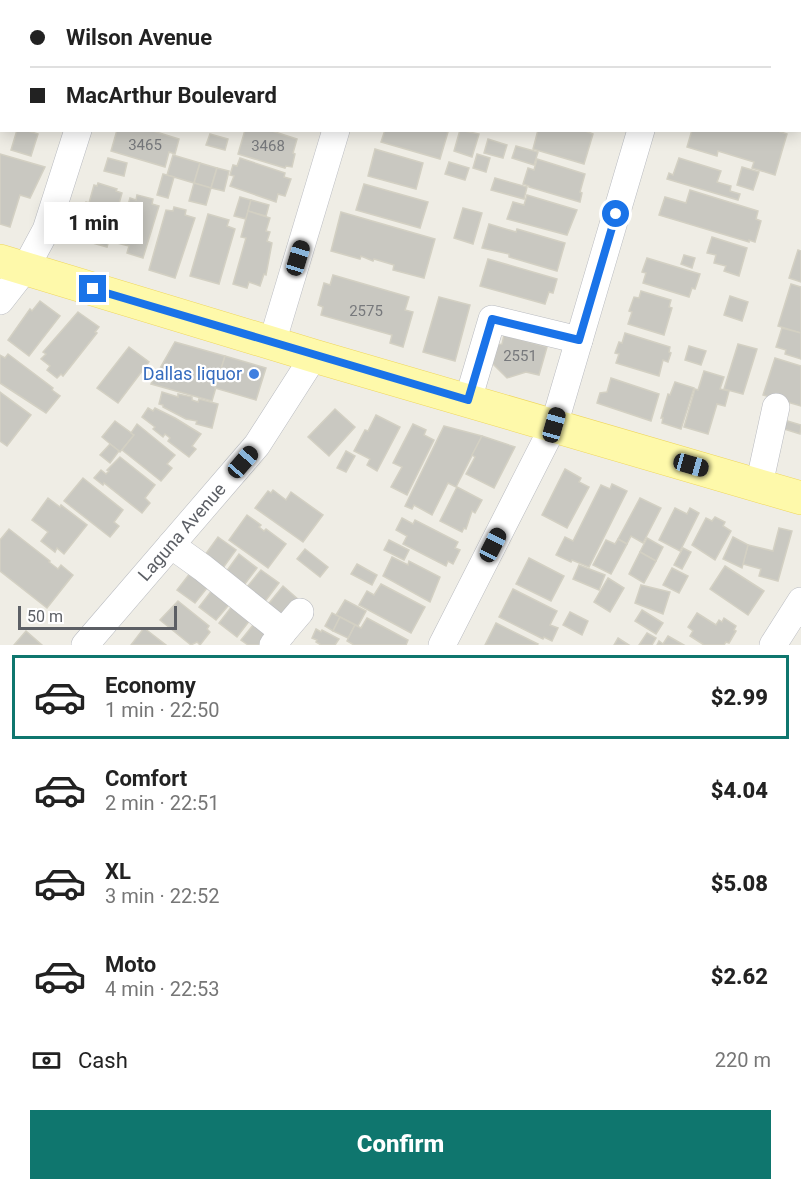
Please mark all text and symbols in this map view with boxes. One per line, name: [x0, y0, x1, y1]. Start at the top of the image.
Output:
text: Wilson Avenue: [66, 25, 212, 50]
text: MacArthur Boulevard: [66, 83, 277, 108]
house number: 3465: [128, 136, 162, 154]
house number: 3468: [251, 137, 285, 155]
route start: [602, 200, 629, 227]
callout: 1 min: [44, 202, 142, 244]
text: 1 min: [68, 211, 119, 235]
car: [284, 238, 312, 278]
route end: [79, 275, 106, 302]
house number: 2575: [349, 302, 383, 320]
house number: 2551: [503, 347, 537, 365]
place label: Dallas liquor: [143, 363, 242, 384]
marker: Dallas liquor: [247, 367, 261, 381]
car: [540, 405, 568, 445]
car: [224, 443, 262, 481]
car: [671, 451, 711, 479]
street label: Laguna Avenue: [133, 479, 230, 585]
car: [477, 525, 509, 565]
scale bar: [18, 603, 177, 630]
text: 50 m: [27, 607, 63, 626]
icon: car: [33, 670, 87, 724]
text: Economy: [105, 673, 196, 698]
text: $2.99: [711, 685, 768, 710]
text: 1 min · 22:50: [105, 698, 220, 722]
icon: car: [33, 763, 87, 817]
text: Comfort: [105, 766, 187, 791]
text: $4.04: [711, 778, 768, 803]
text: 2 min · 22:51: [105, 791, 220, 815]
icon: car: [33, 856, 87, 910]
text: XL: [105, 859, 131, 884]
text: $5.08: [711, 871, 768, 896]
text: 3 min · 22:52: [105, 884, 220, 908]
icon: car: [33, 949, 87, 1003]
text: Moto: [105, 952, 156, 977]
text: $2.62: [711, 964, 768, 989]
text: 4 min · 22:53: [105, 977, 220, 1001]
icon: cash: [30, 1044, 63, 1077]
text: Cash: [78, 1048, 128, 1073]
text: 220 m: [715, 1048, 771, 1072]
button: Confirm: [30, 1110, 771, 1179]

